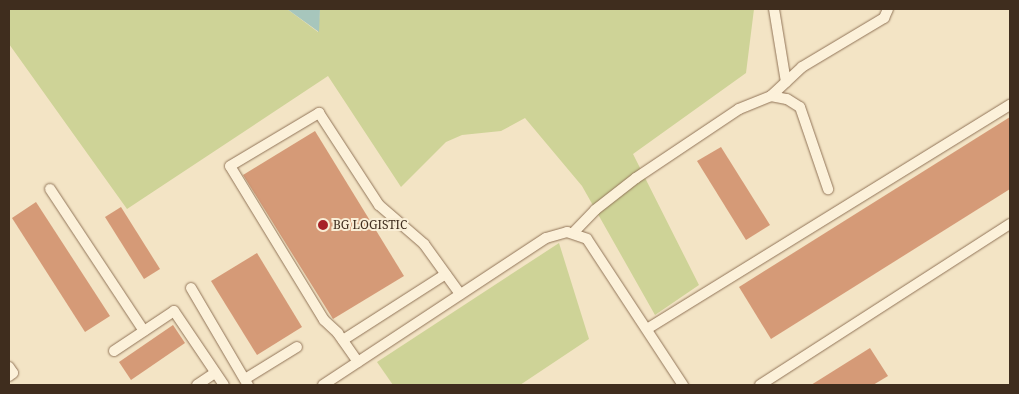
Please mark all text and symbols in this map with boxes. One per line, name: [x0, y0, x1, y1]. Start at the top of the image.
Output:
place label: BG LOGISTIC: [333, 218, 407, 232]
marker: BG LOGISTIC: [317, 219, 329, 231]

